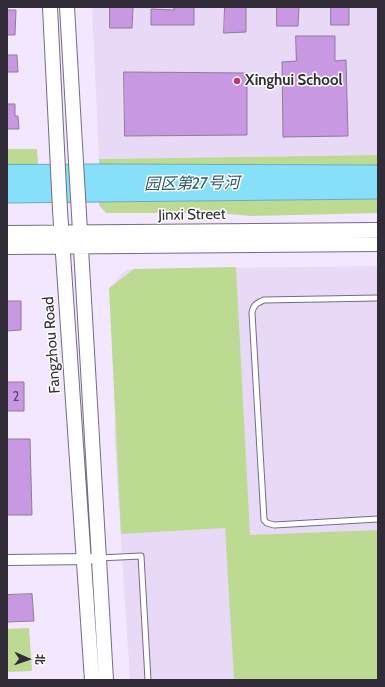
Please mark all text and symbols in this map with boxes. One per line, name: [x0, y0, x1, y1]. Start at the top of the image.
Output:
place label: Xinghui School: [245, 72, 342, 90]
marker: Xinghui School: [232, 76, 242, 86]
water label: 园区第27号河: [144, 174, 240, 194]
street label: Jinxi Street: [158, 205, 226, 225]
street label: Fangzhou Road: [40, 296, 64, 394]
house number: 2: [13, 389, 19, 405]
north arrow: [8, 639, 48, 679]
text: 北: [33, 654, 47, 665]

